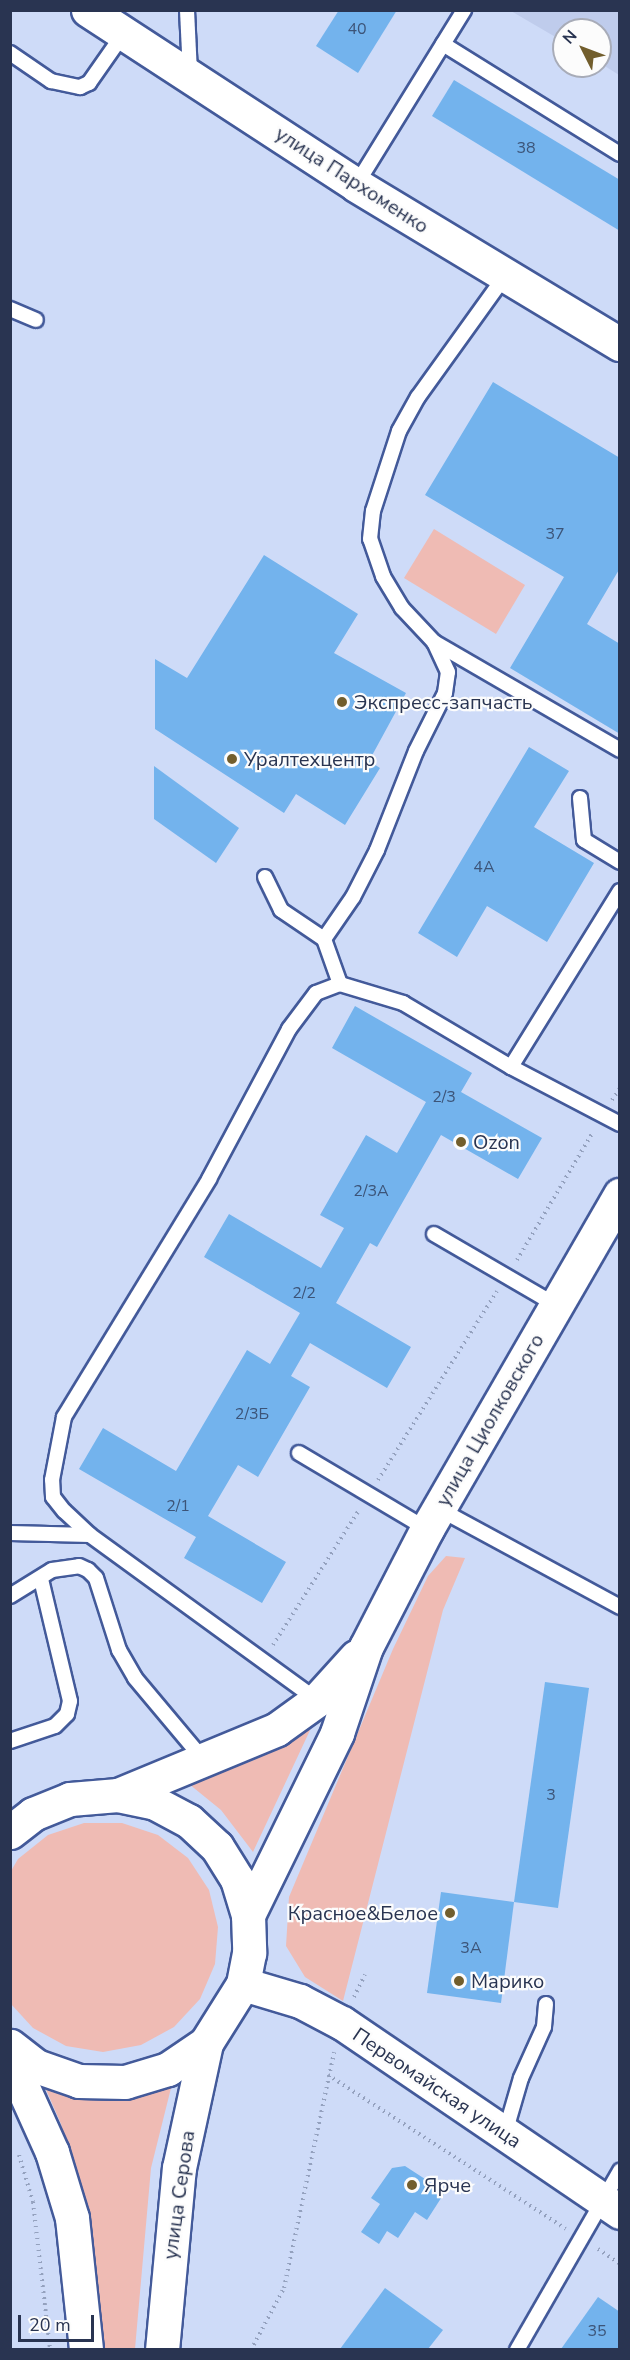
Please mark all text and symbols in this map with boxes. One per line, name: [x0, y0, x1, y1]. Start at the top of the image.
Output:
north arrow: [552, 18, 612, 78]
house number: 40: [347, 19, 367, 39]
text: N: [558, 25, 582, 49]
street label: улица Пархоменко: [271, 121, 433, 239]
house number: 38: [516, 138, 536, 158]
house number: 37: [545, 524, 565, 544]
place label: Экспресс-запчасть: [354, 690, 533, 714]
marker: Экспресс-запчасть: [335, 695, 349, 709]
place label: Уралтехцентр: [244, 747, 375, 771]
marker: Уралтехцентр: [225, 752, 239, 766]
house number: 4А: [473, 857, 495, 877]
house number: 2/3: [432, 1087, 456, 1107]
place label: Ozon: [473, 1130, 520, 1154]
marker: Ozon: [454, 1135, 468, 1149]
house number: 2/3А: [353, 1181, 389, 1201]
house number: 2/2: [292, 1283, 316, 1303]
street label: улица Циолковского: [431, 1330, 549, 1510]
house number: 2/3Б: [235, 1404, 269, 1424]
house number: 2/1: [166, 1496, 190, 1516]
house number: 3: [546, 1785, 556, 1805]
place label: Красное&Белое: [288, 1901, 438, 1925]
marker: Красное&Белое: [443, 1906, 457, 1920]
house number: 3А: [460, 1938, 482, 1958]
place label: Марико: [471, 1969, 544, 1993]
marker: Марико: [452, 1974, 466, 1988]
street label: Первомайская улица: [348, 2023, 526, 2153]
street label: улица Серова: [158, 2129, 200, 2261]
place label: Ярче: [424, 2173, 471, 2197]
marker: Ярче: [405, 2178, 419, 2192]
scale bar: [21, 2303, 98, 2341]
text: 20 m: [29, 2313, 71, 2337]
house number: 35: [587, 2321, 607, 2341]

